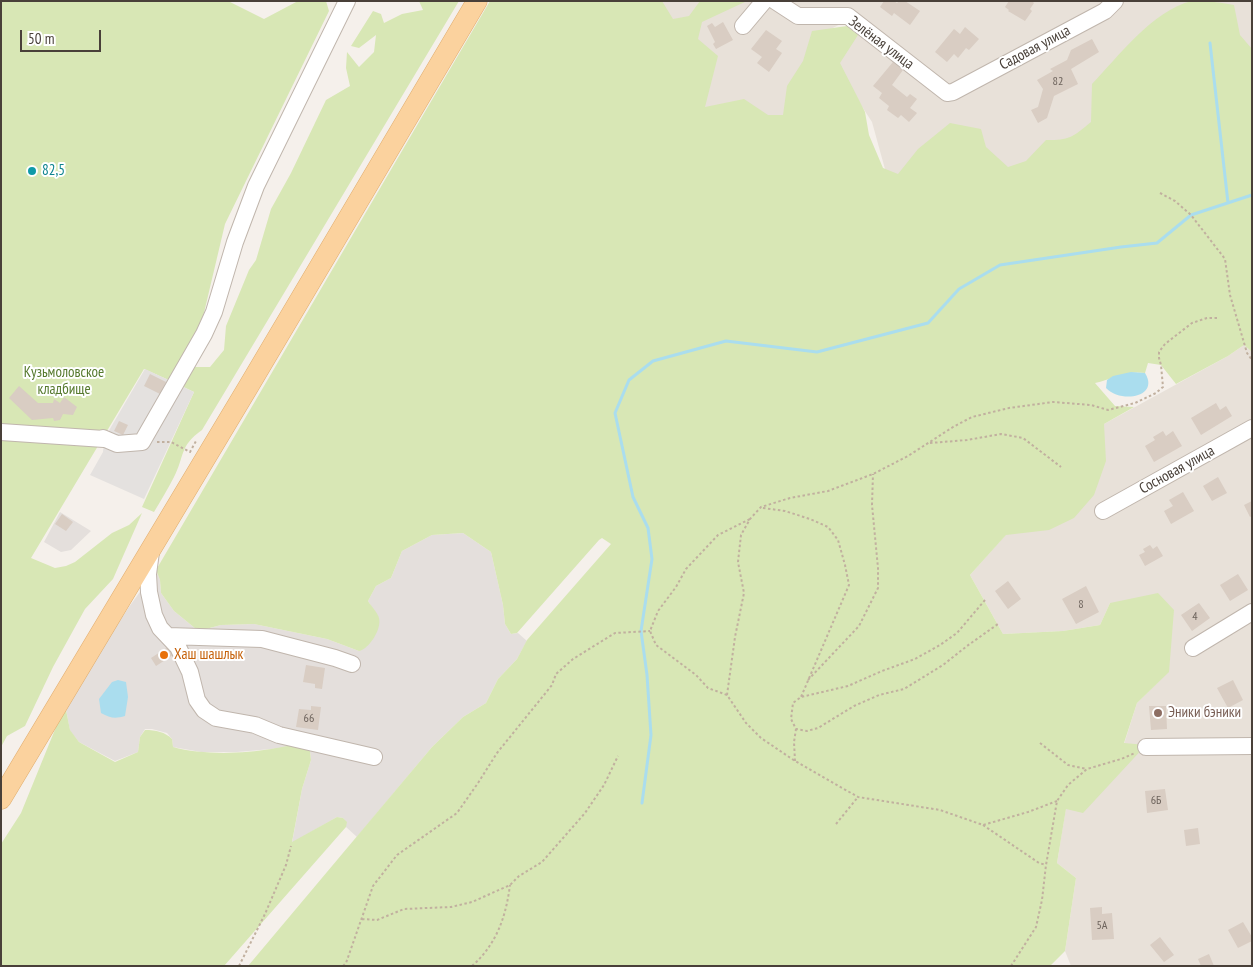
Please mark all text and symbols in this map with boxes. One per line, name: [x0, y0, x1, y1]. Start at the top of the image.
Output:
street label: Зелёная улица: [845, 13, 917, 73]
scale bar: [22, 20, 104, 52]
street label: Садовая улица: [996, 22, 1074, 74]
text: 50 m: [28, 29, 54, 48]
house number: 82: [1053, 75, 1063, 89]
place label: 82,5: [42, 162, 65, 180]
marker: 82,5: [26, 165, 38, 177]
park label: Кузьмоловское кладбище: [24, 364, 104, 399]
street label: Сосновая улица: [1136, 442, 1218, 498]
house number: 8: [1078, 598, 1084, 612]
house number: 4: [1192, 610, 1198, 624]
place label: Хаш шашлык: [174, 646, 243, 664]
marker: Хаш шашлык: [158, 649, 170, 661]
place label: Эники бэники: [1168, 704, 1241, 722]
marker: Эники бэники: [1152, 707, 1164, 719]
house number: 66: [304, 712, 314, 726]
house number: 6Б: [1151, 794, 1161, 808]
house number: 5А: [1096, 919, 1108, 933]

